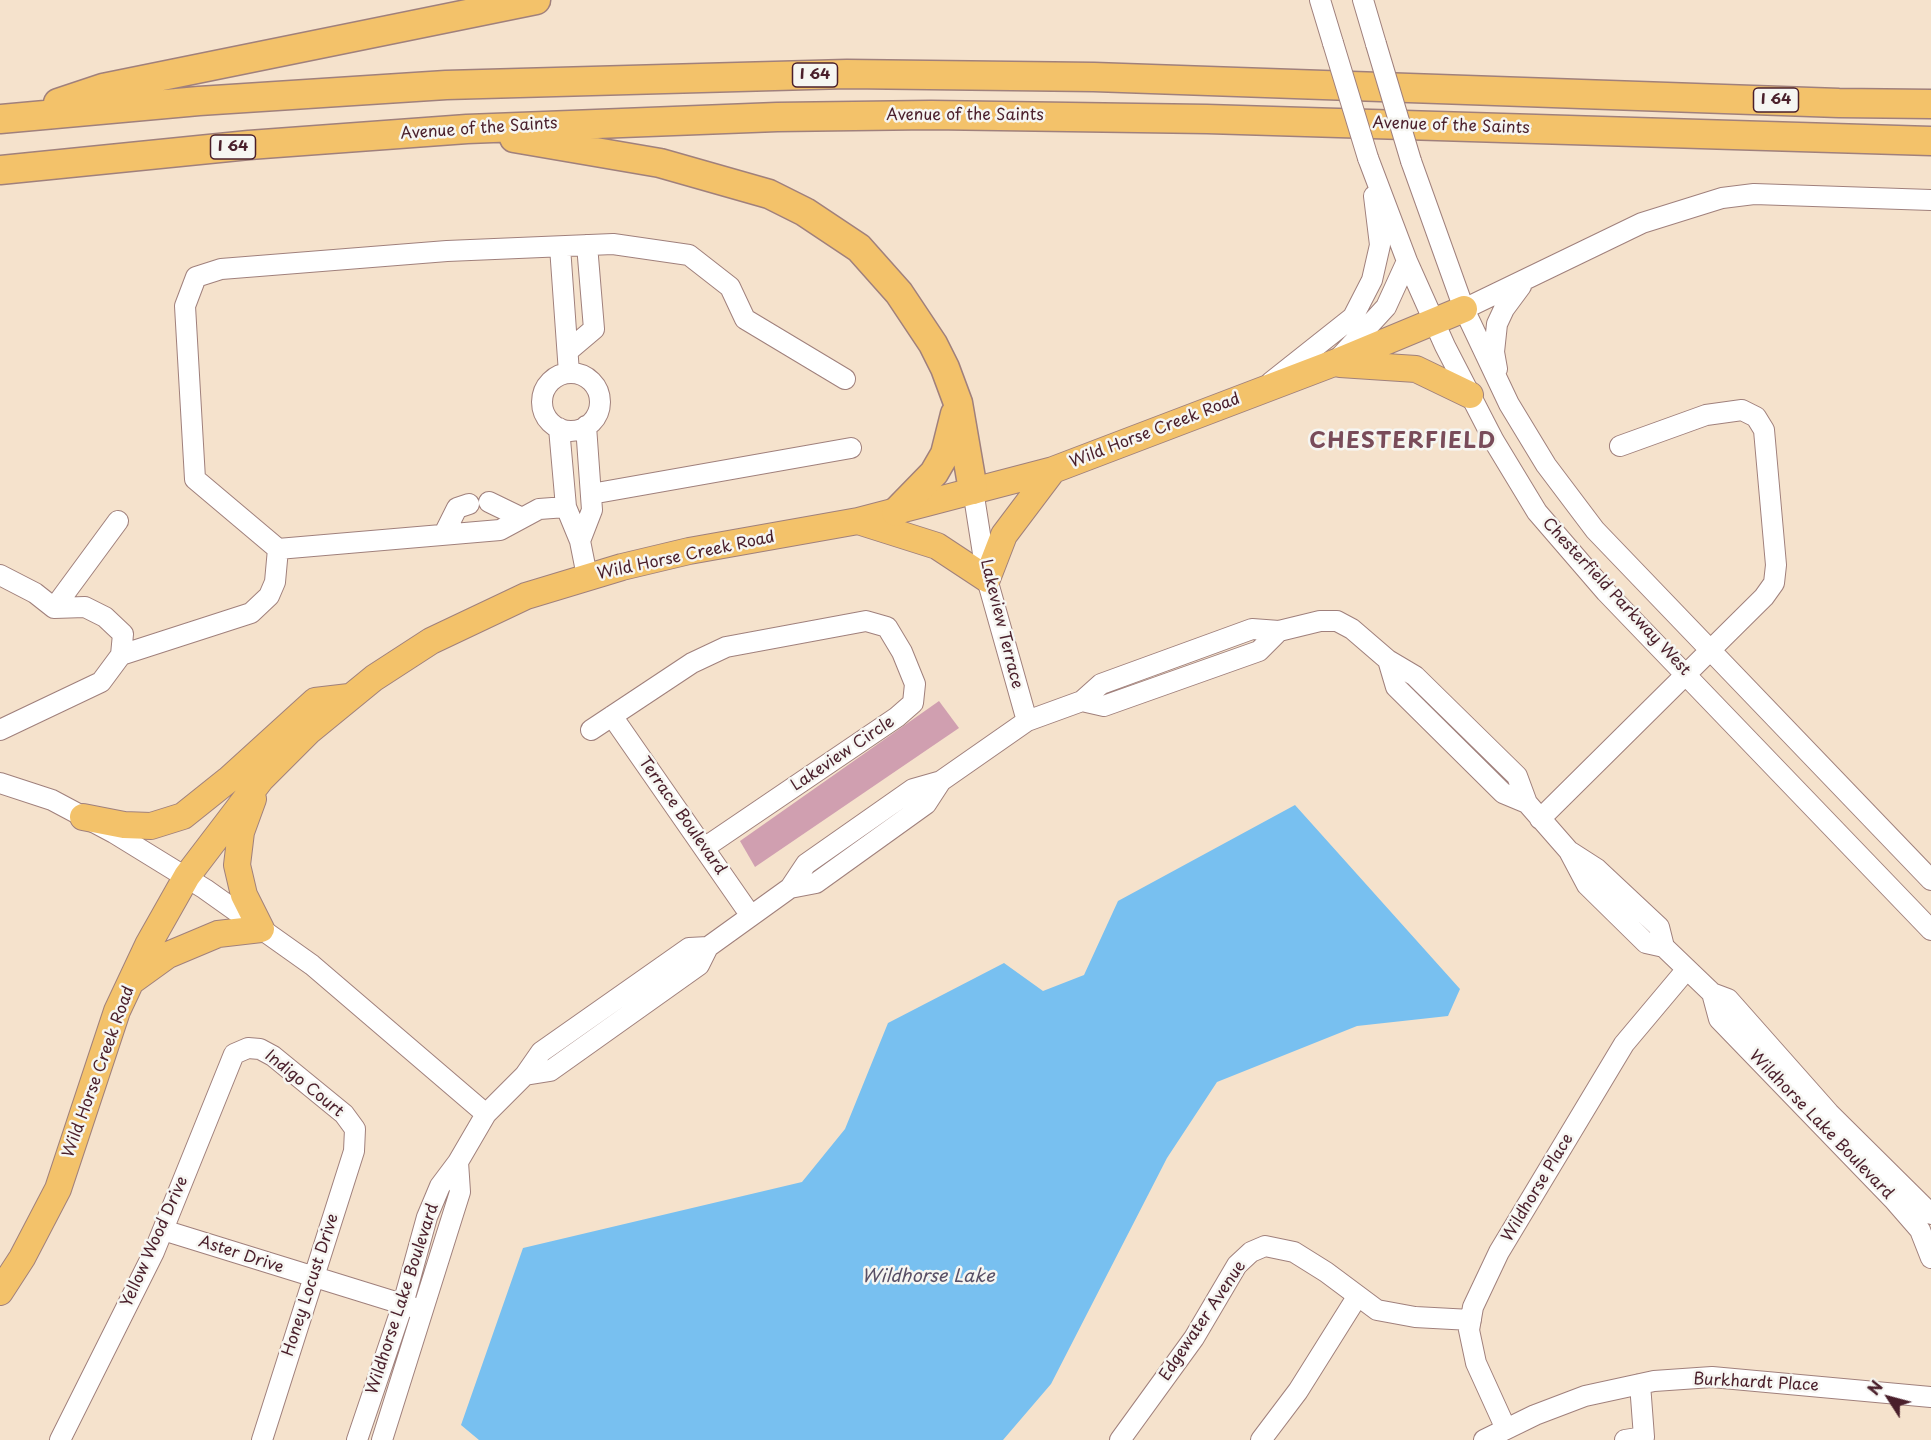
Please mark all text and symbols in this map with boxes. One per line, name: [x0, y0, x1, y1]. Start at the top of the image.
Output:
road number: I 64: [792, 63, 838, 87]
road number: I 64: [1754, 88, 1798, 112]
street label: Avenue of the Saints: [886, 106, 1044, 126]
street label: Avenue of the Saints: [400, 114, 558, 144]
street label: Avenue of the Saints: [1372, 114, 1530, 138]
road number: I 64: [210, 135, 256, 159]
street label: Wild Horse Creek Road: [1067, 390, 1243, 472]
district label: CHESTERFIELD: [1311, 429, 1495, 455]
street label: Chesterfield Parkway West: [1538, 514, 1694, 680]
street label: Wild Horse Creek Road: [596, 528, 776, 584]
street label: Lakeview Terrace: [976, 557, 1026, 691]
street label: Lakeview Circle: [788, 712, 898, 796]
street label: Terrace Boulevard: [634, 753, 730, 879]
street label: Wild Horse Creek Road: [59, 984, 139, 1160]
street label: Indigo Court: [261, 1046, 347, 1122]
street label: Wildhorse Lake Boulevard: [1745, 1047, 1897, 1203]
street label: Wildhorse Place: [1498, 1131, 1578, 1245]
street label: Yellow Wood Drive: [118, 1174, 192, 1310]
street label: Wildhorse Lake Boulevard: [363, 1201, 443, 1397]
street label: Honey Locust Drive: [279, 1211, 343, 1359]
street label: Aster Drive: [196, 1232, 286, 1278]
street label: Edgewater Avenue: [1156, 1257, 1250, 1385]
water label: Wildhorse Lake: [862, 1266, 994, 1288]
north arrow: [1859, 1368, 1919, 1428]
street label: Burkhardt Place: [1693, 1370, 1819, 1396]
text: N: [1861, 1375, 1888, 1400]

